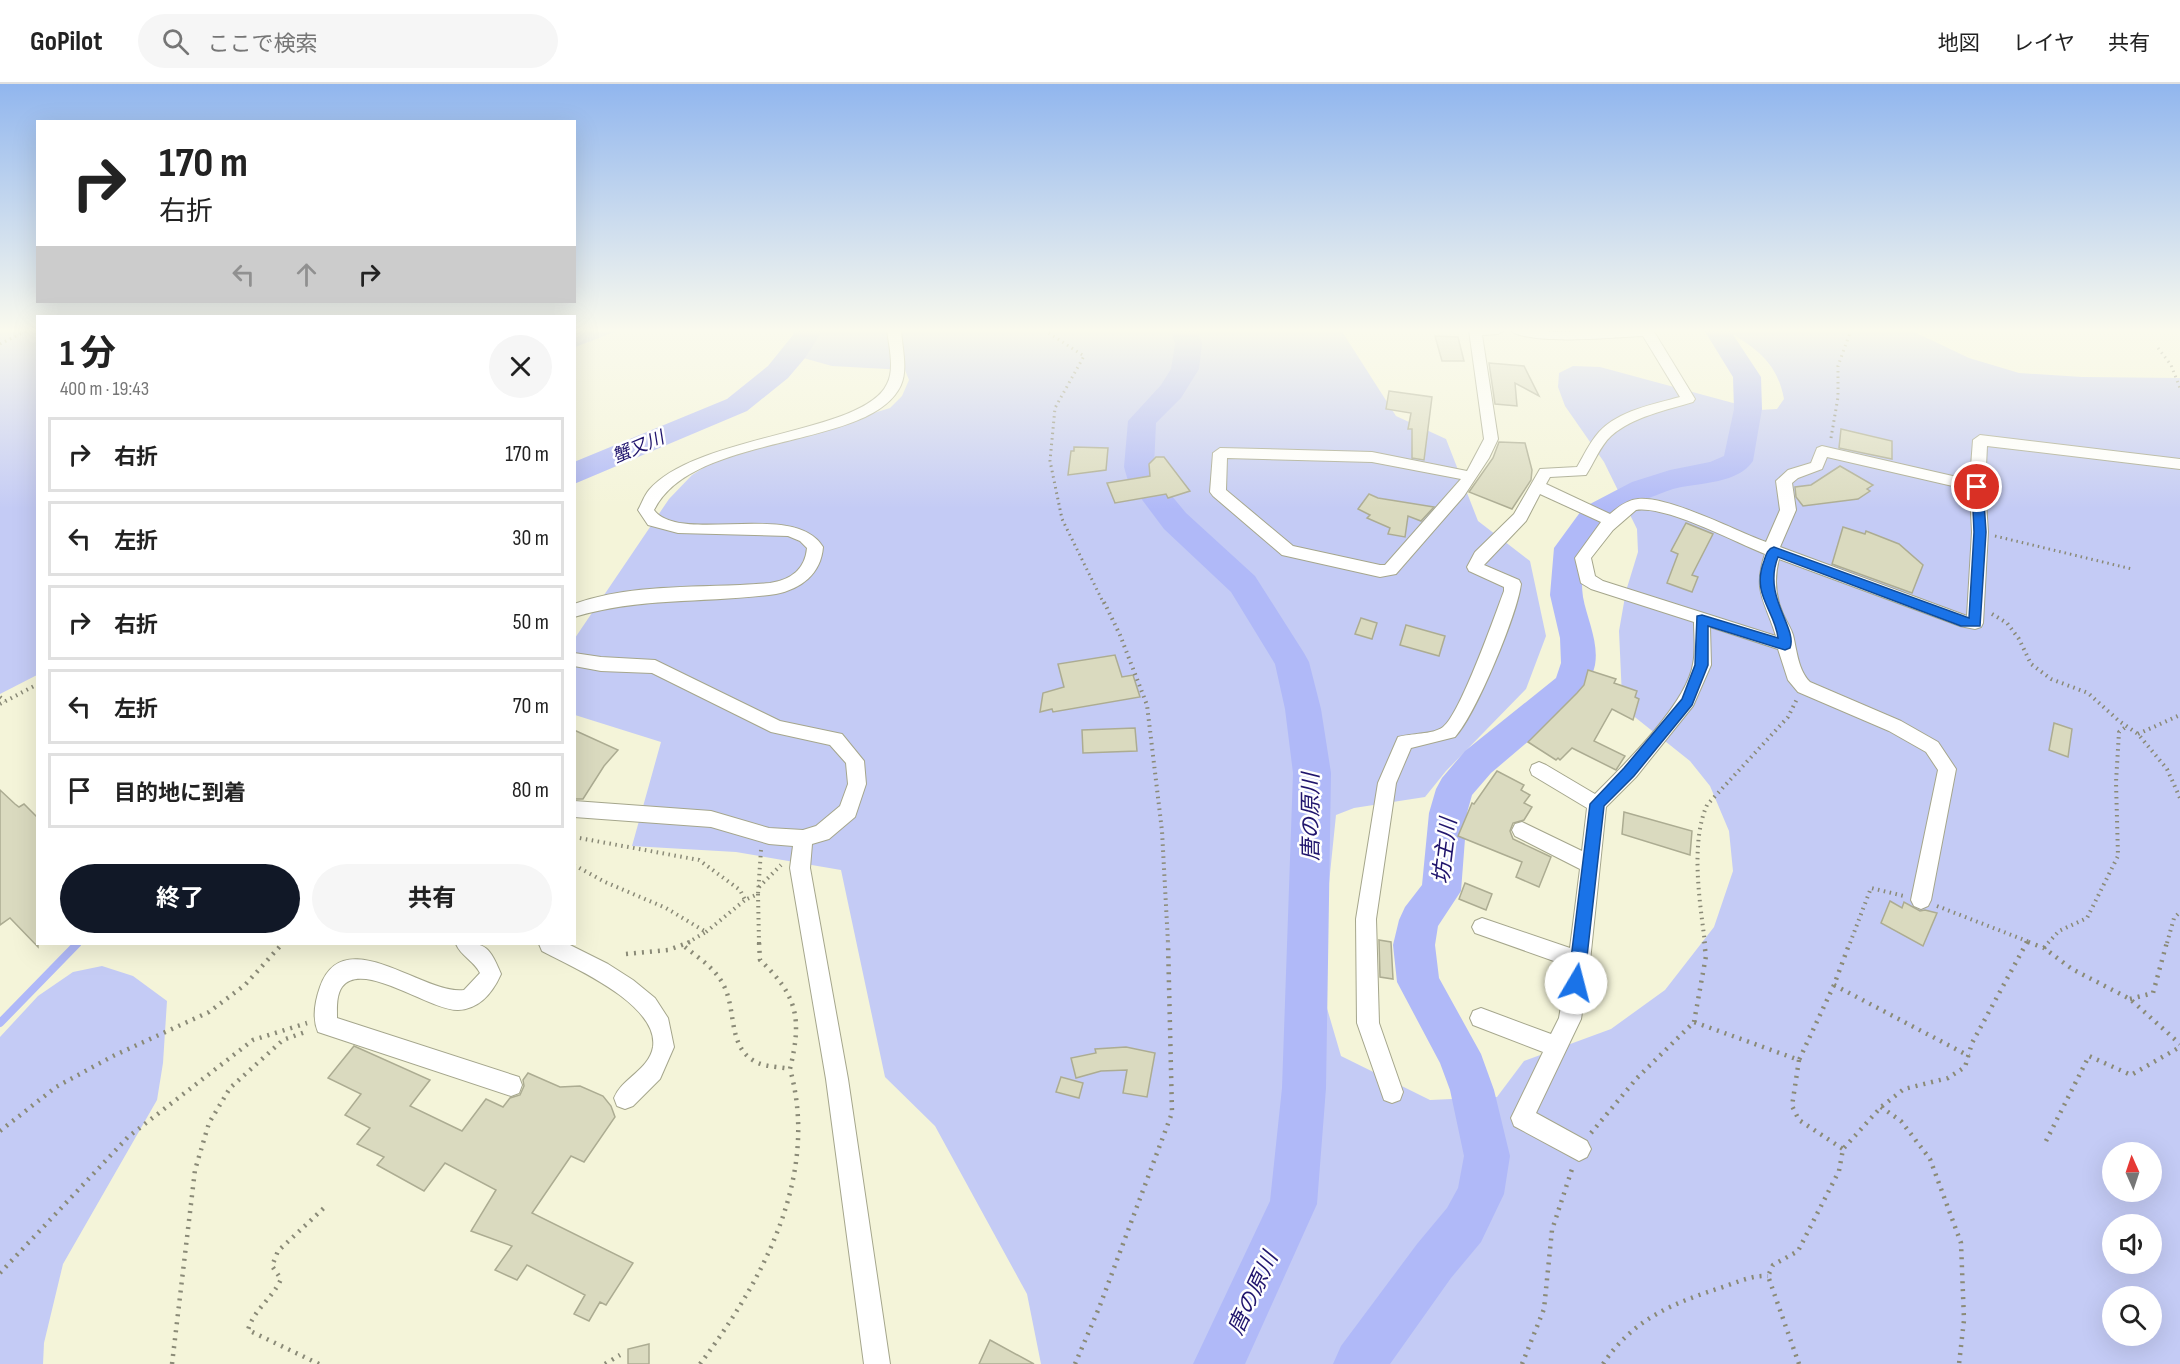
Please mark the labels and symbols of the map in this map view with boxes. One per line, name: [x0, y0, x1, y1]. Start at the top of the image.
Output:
water label: 蟹又川: [609, 426, 669, 468]
pin: [1951, 461, 2002, 512]
water label: 唐の原川: [1298, 771, 1325, 861]
water label: 坊主川: [1428, 815, 1463, 886]
position arrow: [1544, 951, 1608, 1015]
north arrow: [2102, 1142, 2162, 1202]
water label: 唐の原川: [1223, 1246, 1285, 1339]

